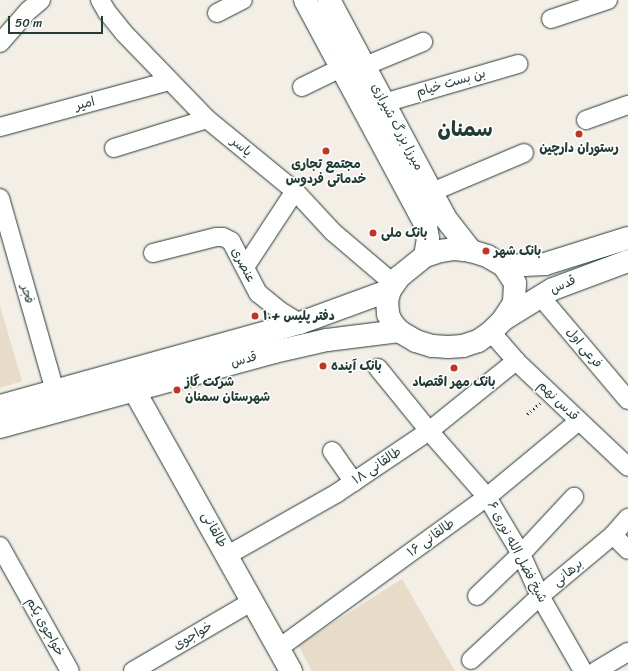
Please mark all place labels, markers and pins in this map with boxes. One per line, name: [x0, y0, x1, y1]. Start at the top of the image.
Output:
marker: رستوران دارچین: [574, 129, 584, 139]
place label: رستوران دارچین: [539, 140, 619, 156]
marker: مجتمع تجاری خدماتی فردوس: [321, 146, 331, 156]
place label: مجتمع تجاری خدماتی فردوس: [286, 157, 366, 188]
place label: بانک ملی: [381, 225, 427, 241]
marker: بانک ملی: [368, 228, 378, 238]
place label: بانک شهر: [494, 243, 541, 259]
marker: بانک شهر: [481, 246, 491, 256]
place label: دفتر پلیس +۱۰: [263, 308, 335, 324]
marker: دفتر پلیس +۱۰: [250, 311, 260, 321]
place label: بانک آینده: [331, 358, 382, 374]
marker: بانک آینده: [318, 361, 328, 371]
marker: بانک مهر اقتصاد: [449, 363, 459, 373]
place label: بانک مهر اقتصاد: [413, 374, 495, 390]
place label: شرکت گاز شهرستان سمنان: [185, 375, 270, 406]
marker: شرکت گاز شهرستان سمنان: [172, 385, 182, 395]

